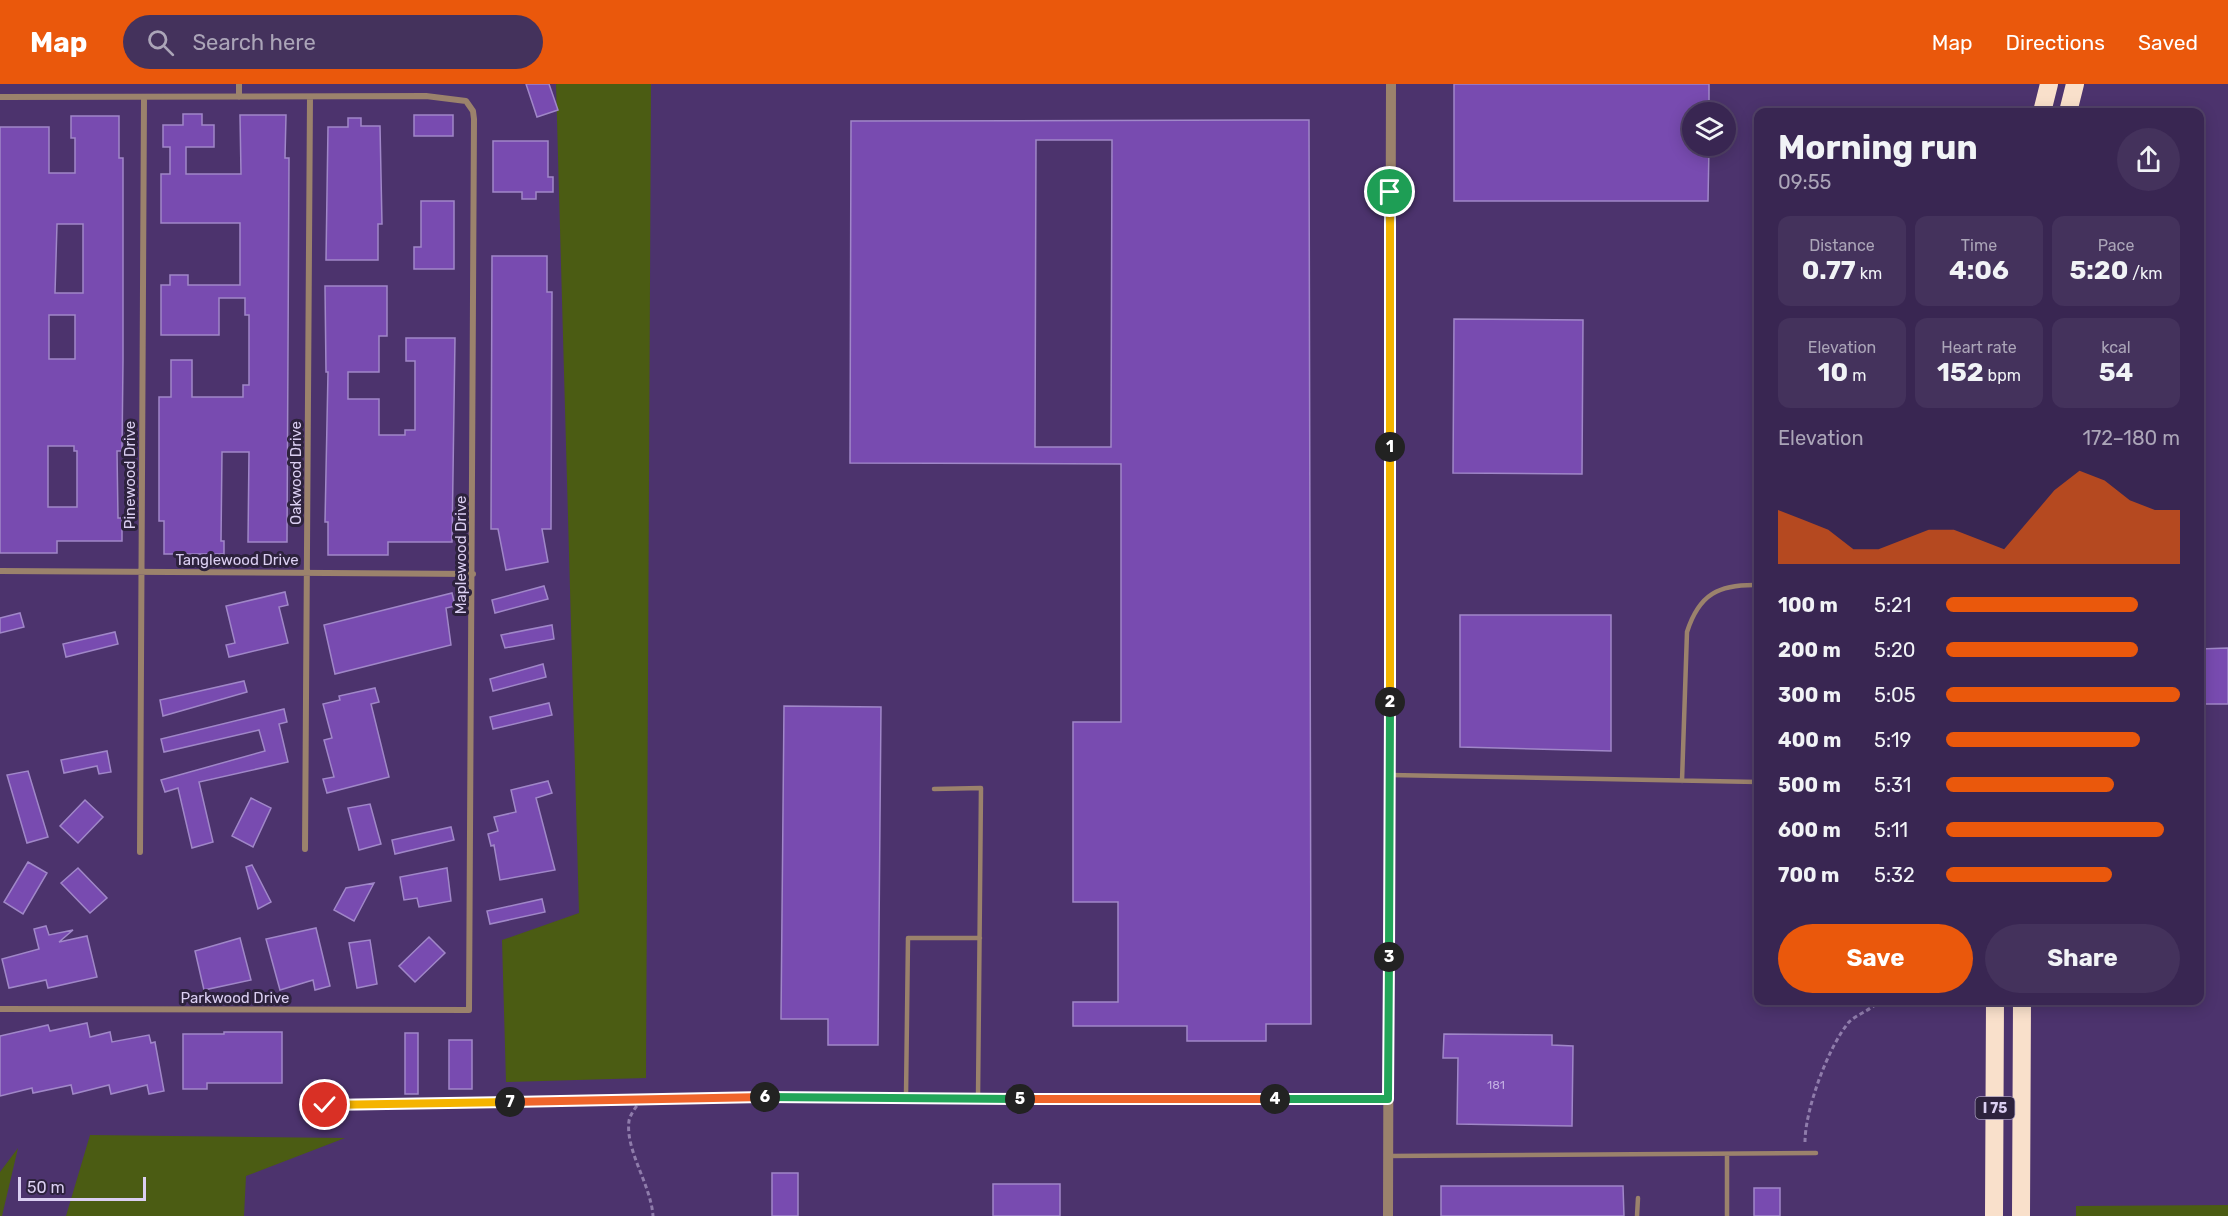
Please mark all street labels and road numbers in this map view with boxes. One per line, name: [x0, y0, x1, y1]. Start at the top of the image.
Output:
street label: Pinewood Drive: [121, 421, 139, 529]
street label: Oakwood Drive: [287, 421, 305, 525]
street label: Maplewood Drive: [452, 496, 470, 614]
street label: Tanglewood Drive: [175, 551, 299, 569]
street label: Parkwood Drive: [181, 989, 289, 1007]
road number: I 75: [1976, 1097, 2014, 1119]

